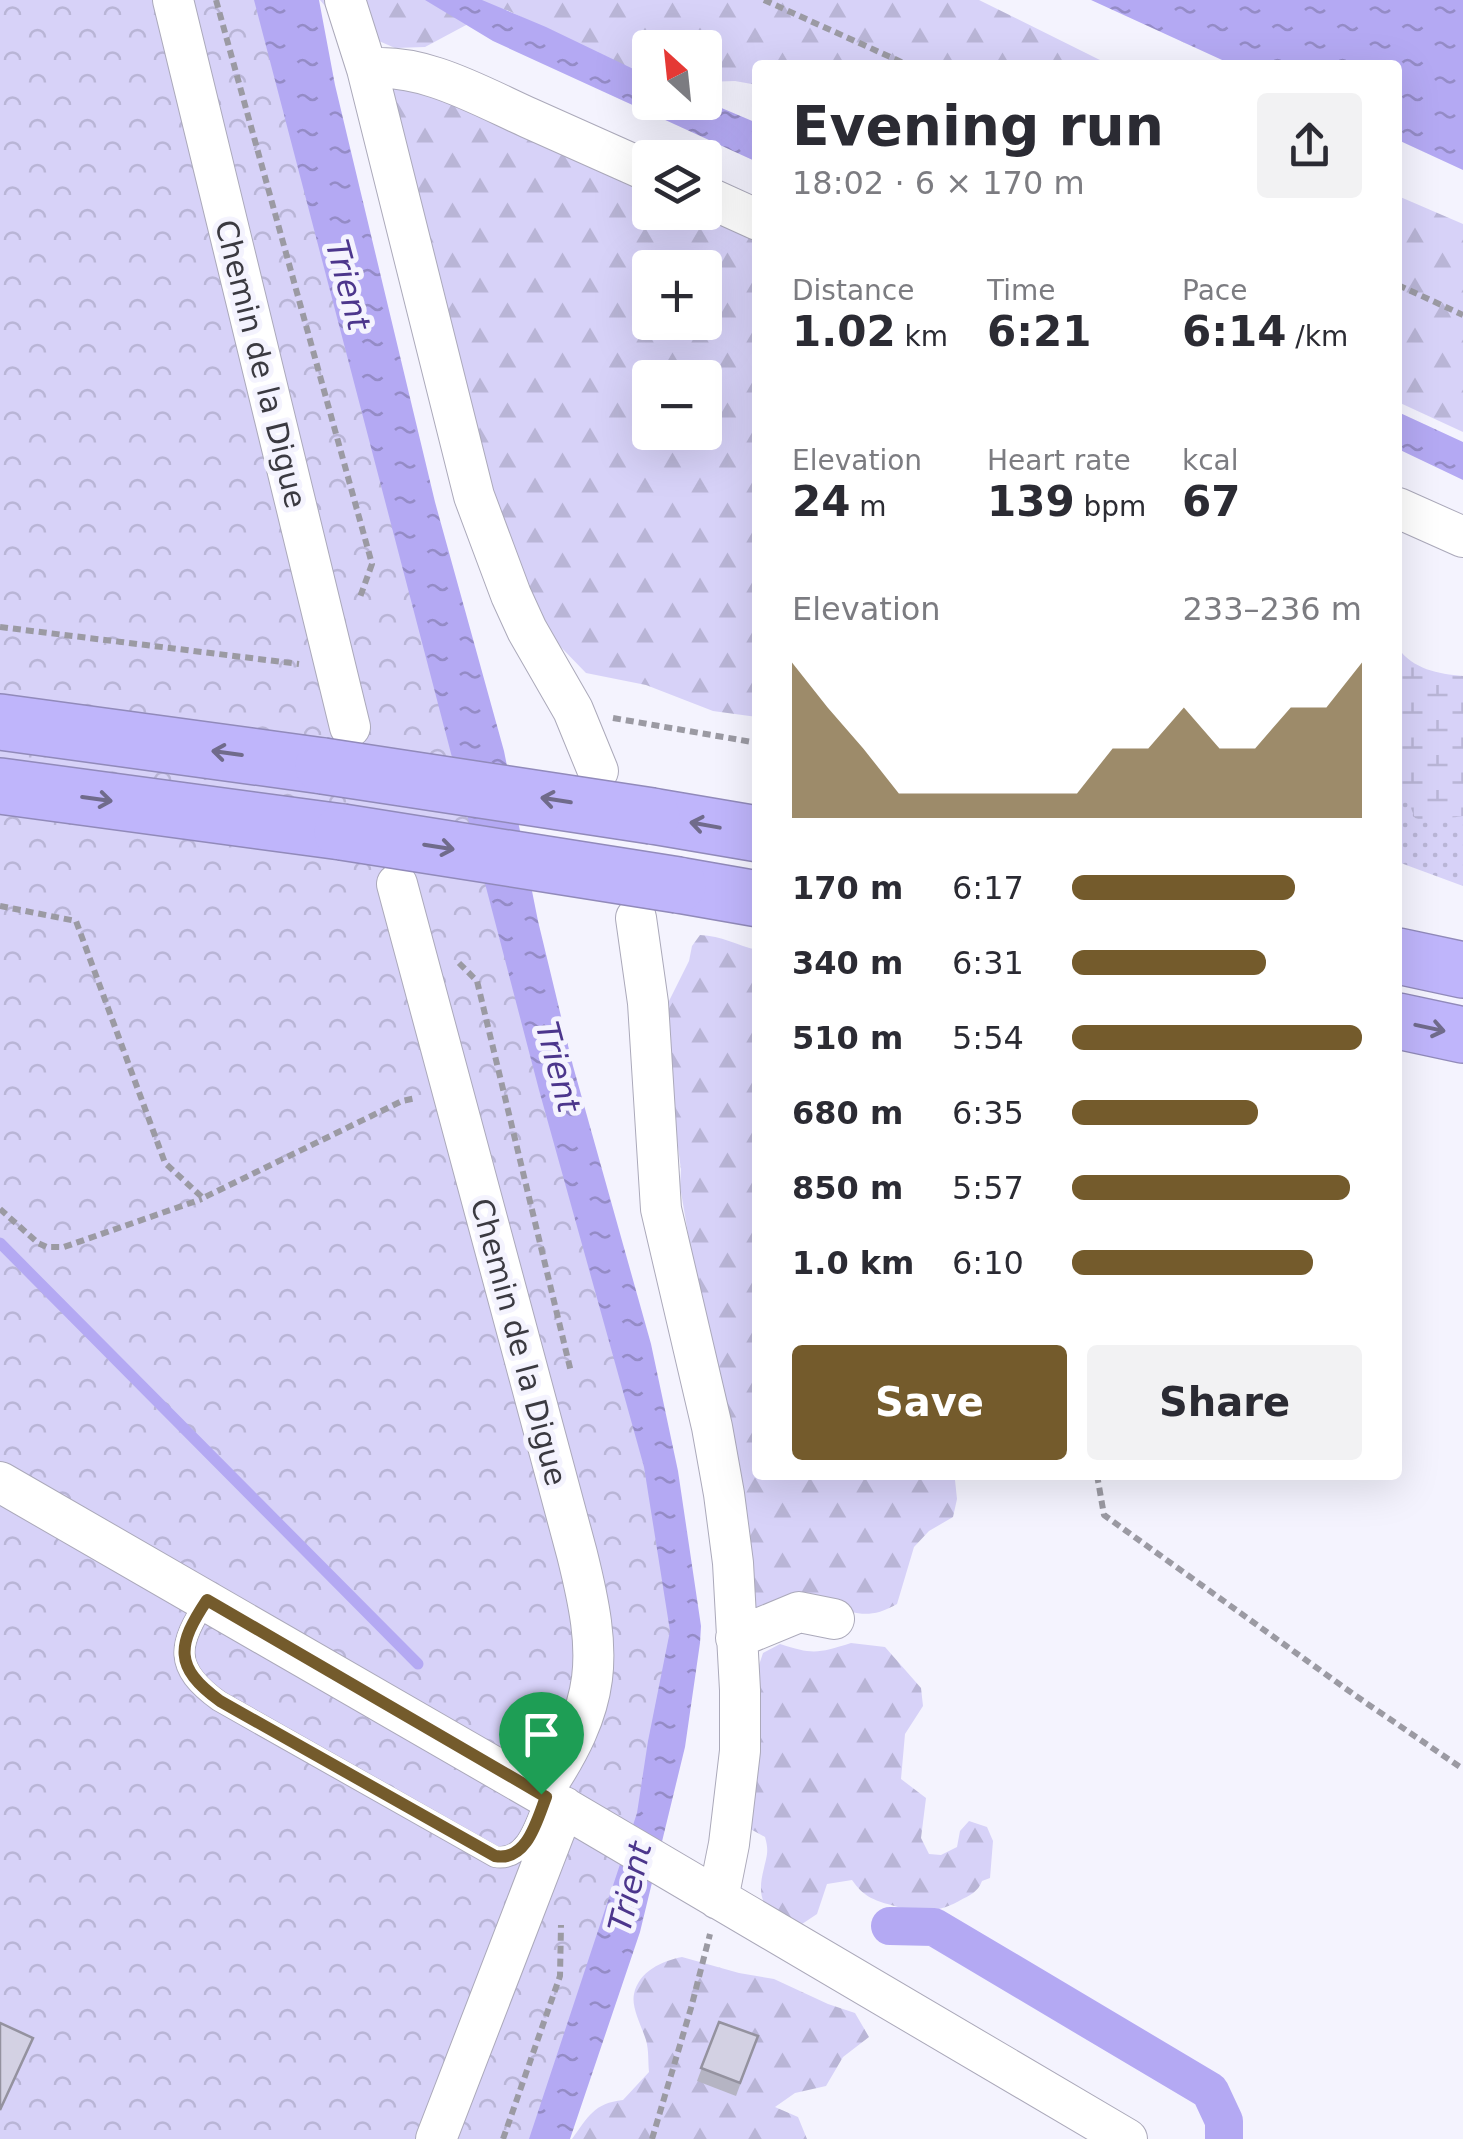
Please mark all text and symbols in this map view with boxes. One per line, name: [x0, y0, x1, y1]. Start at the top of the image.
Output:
north arrow: [632, 30, 722, 120]
map controls: [632, 30, 722, 450]
button: share: [1257, 93, 1362, 198]
text: Evening run: [792, 94, 1164, 158]
button: layers: [632, 140, 722, 230]
text: 18:02 · 6 × 170 m: [792, 164, 1085, 202]
street label: Chemin de la Digue: [208, 216, 314, 512]
water label: Trient: [318, 236, 379, 336]
button: +: [632, 250, 722, 340]
text: Distance: [792, 274, 914, 307]
text: Time: [987, 274, 1056, 307]
text: Pace: [1182, 274, 1247, 307]
text: 1.02: [792, 307, 896, 356]
text: 6:21: [987, 307, 1091, 356]
text: 6:14: [1182, 307, 1286, 356]
text: km: [896, 320, 948, 353]
text: /km: [1286, 320, 1348, 353]
button: −: [632, 360, 722, 450]
text: Elevation: [792, 444, 922, 477]
text: Heart rate: [987, 444, 1131, 477]
text: kcal: [1182, 444, 1239, 477]
text: 24: [792, 477, 850, 526]
text: 139: [987, 477, 1075, 526]
text: 67: [1182, 477, 1240, 526]
text: m: [850, 490, 887, 523]
text: bpm: [1075, 490, 1146, 523]
text: Elevation: [792, 590, 941, 628]
text: 233–236 m: [1183, 590, 1362, 628]
one-way arrow: [211, 743, 243, 761]
one-way arrow: [80, 790, 112, 809]
one-way arrow: [540, 790, 573, 809]
one-way arrow: [689, 815, 722, 834]
one-way arrow: [422, 838, 454, 856]
text: 170 m: [792, 869, 903, 907]
text: 6:17: [952, 869, 1024, 907]
text: 340 m: [792, 944, 903, 982]
text: 6:31: [952, 944, 1024, 982]
water label: Trient: [528, 1018, 589, 1118]
text: 510 m: [792, 1019, 903, 1057]
text: 5:54: [952, 1019, 1024, 1057]
one-way arrow: [1413, 1020, 1445, 1038]
text: 680 m: [792, 1094, 903, 1132]
text: 6:35: [952, 1094, 1024, 1132]
text: 850 m: [792, 1169, 903, 1207]
text: 5:57: [952, 1169, 1024, 1207]
street label: Chemin de la Digue: [464, 1195, 574, 1489]
text: 1.0 km: [792, 1244, 914, 1282]
text: 6:10: [952, 1244, 1024, 1282]
button: Save: [792, 1345, 1067, 1460]
button: Share: [1087, 1345, 1362, 1460]
pin: [499, 1692, 584, 1795]
icon: arrive: [514, 1707, 569, 1762]
water label: Trient: [600, 1837, 660, 1936]

